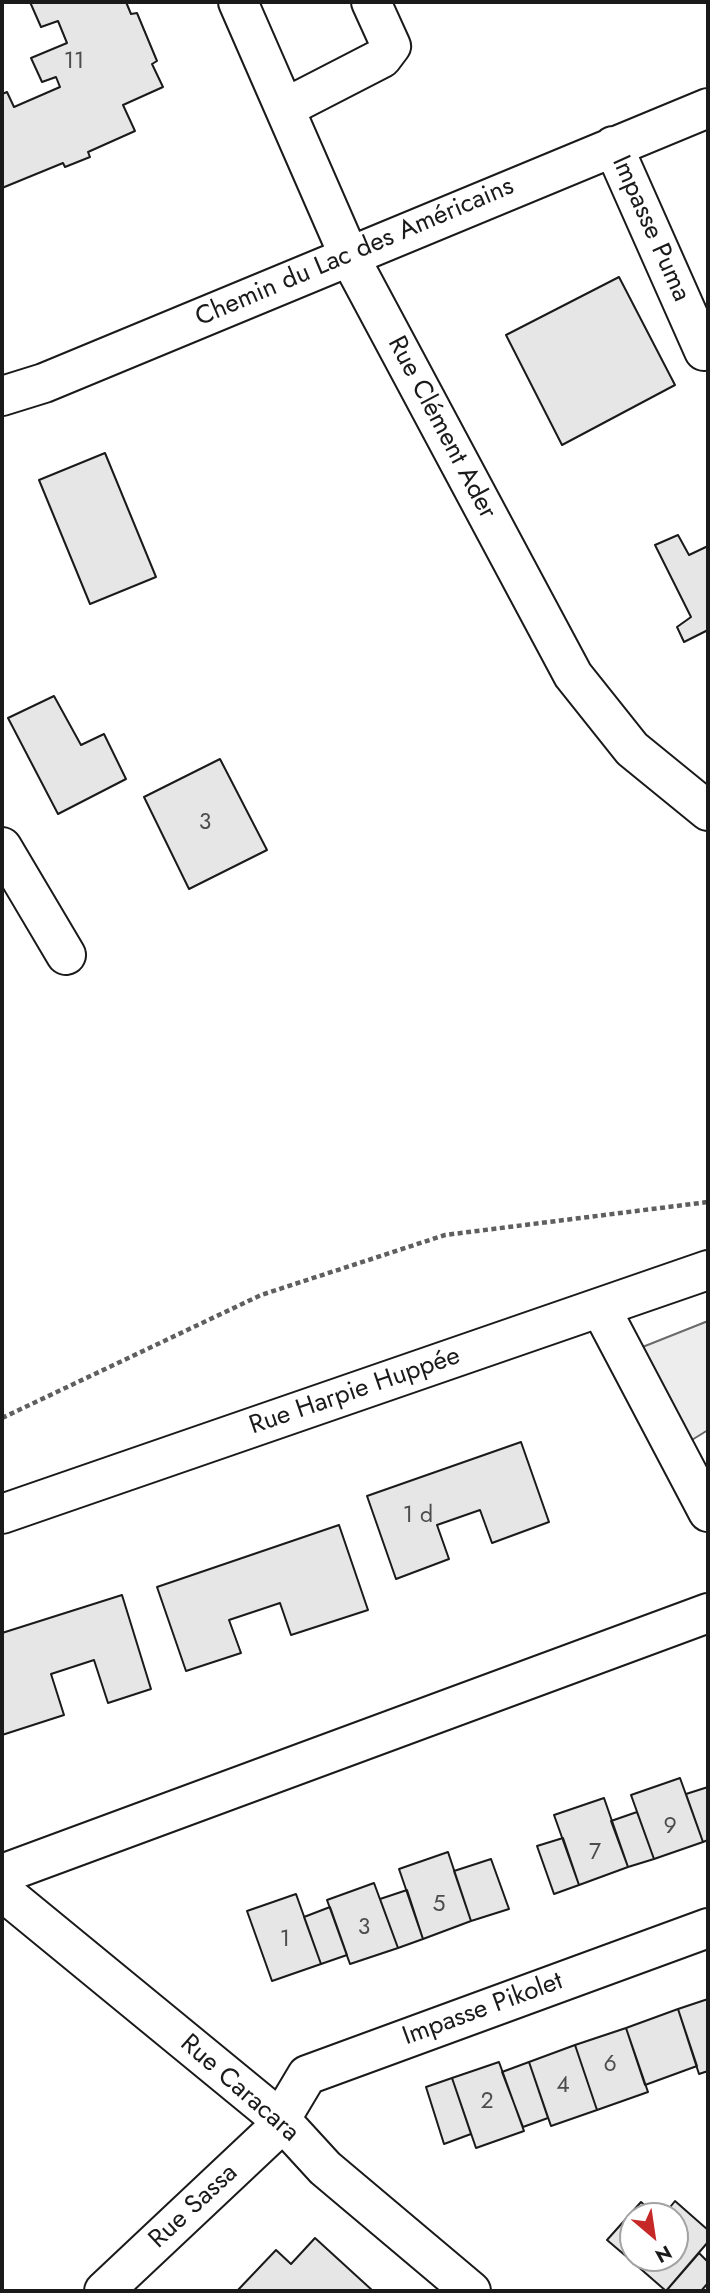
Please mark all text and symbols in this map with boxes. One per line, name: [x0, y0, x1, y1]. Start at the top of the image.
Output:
house number: 11: [64, 48, 84, 76]
street label: Impasse Puma: [604, 151, 696, 307]
street label: Chemin du Lac des Américains: [191, 172, 519, 334]
street label: Rue Clément Ader: [380, 331, 502, 525]
house number: 3: [199, 809, 211, 837]
street label: Rue Harpie Huppée: [246, 1341, 464, 1443]
house number: 1 d: [403, 1502, 433, 1530]
house number: 9: [663, 1813, 677, 1841]
house number: 7: [589, 1839, 601, 1867]
house number: 5: [433, 1891, 445, 1919]
house number: 3: [358, 1914, 370, 1942]
house number: 1: [280, 1926, 290, 1954]
street label: Impasse Pikolet: [399, 1967, 567, 2053]
street label: Rue Caracara: [173, 2029, 305, 2149]
house number: 6: [603, 2051, 617, 2079]
house number: 4: [556, 2072, 570, 2100]
house number: 2: [480, 2088, 494, 2116]
street label: Rue Sassa: [143, 2158, 245, 2256]
north arrow: [619, 2202, 689, 2272]
text: N: [650, 2239, 677, 2270]

